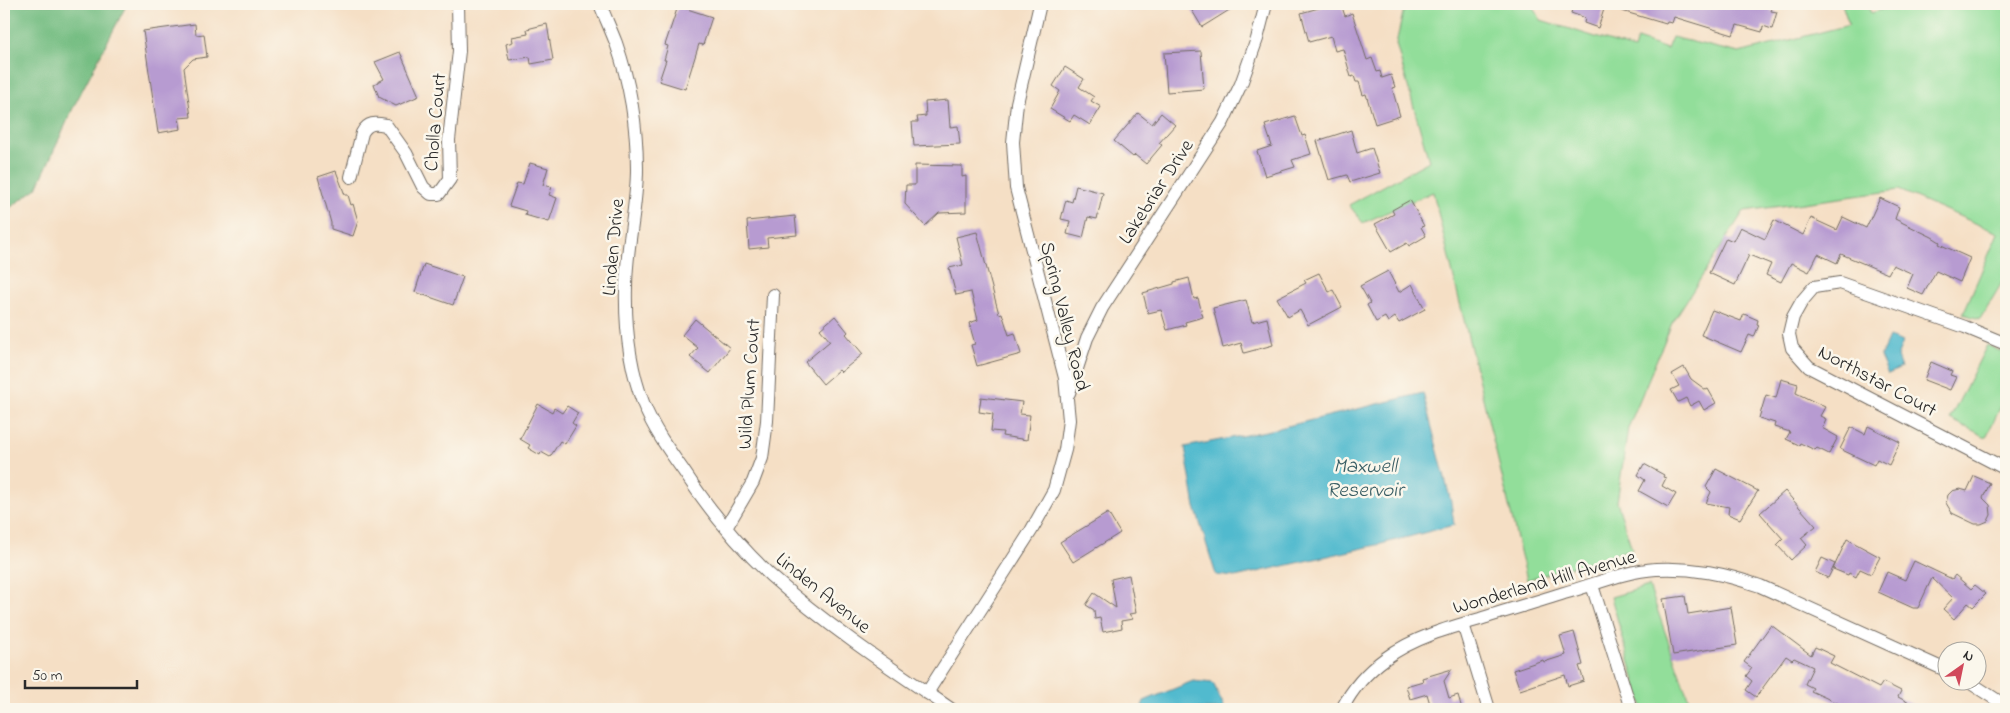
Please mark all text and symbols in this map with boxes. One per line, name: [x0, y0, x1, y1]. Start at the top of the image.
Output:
street label: Cholla Court: [418, 72, 455, 173]
street label: Lakebriar Drive: [1112, 134, 1202, 251]
street label: Linden Drive: [596, 197, 633, 297]
street label: Spring Valley Road: [1030, 239, 1096, 395]
street label: Wild Plum Court: [731, 318, 770, 451]
street label: Northstar Court: [1812, 339, 1942, 426]
water label: Maxwell Reservoir: [1327, 452, 1406, 506]
street label: Wonderland Hill Avenue: [1450, 543, 1640, 623]
street label: Linden Avenue: [768, 546, 877, 642]
north arrow: [1938, 640, 1988, 690]
text: N: [1959, 645, 1978, 668]
scale bar: [25, 658, 138, 690]
text: 50 m: [32, 665, 63, 687]

